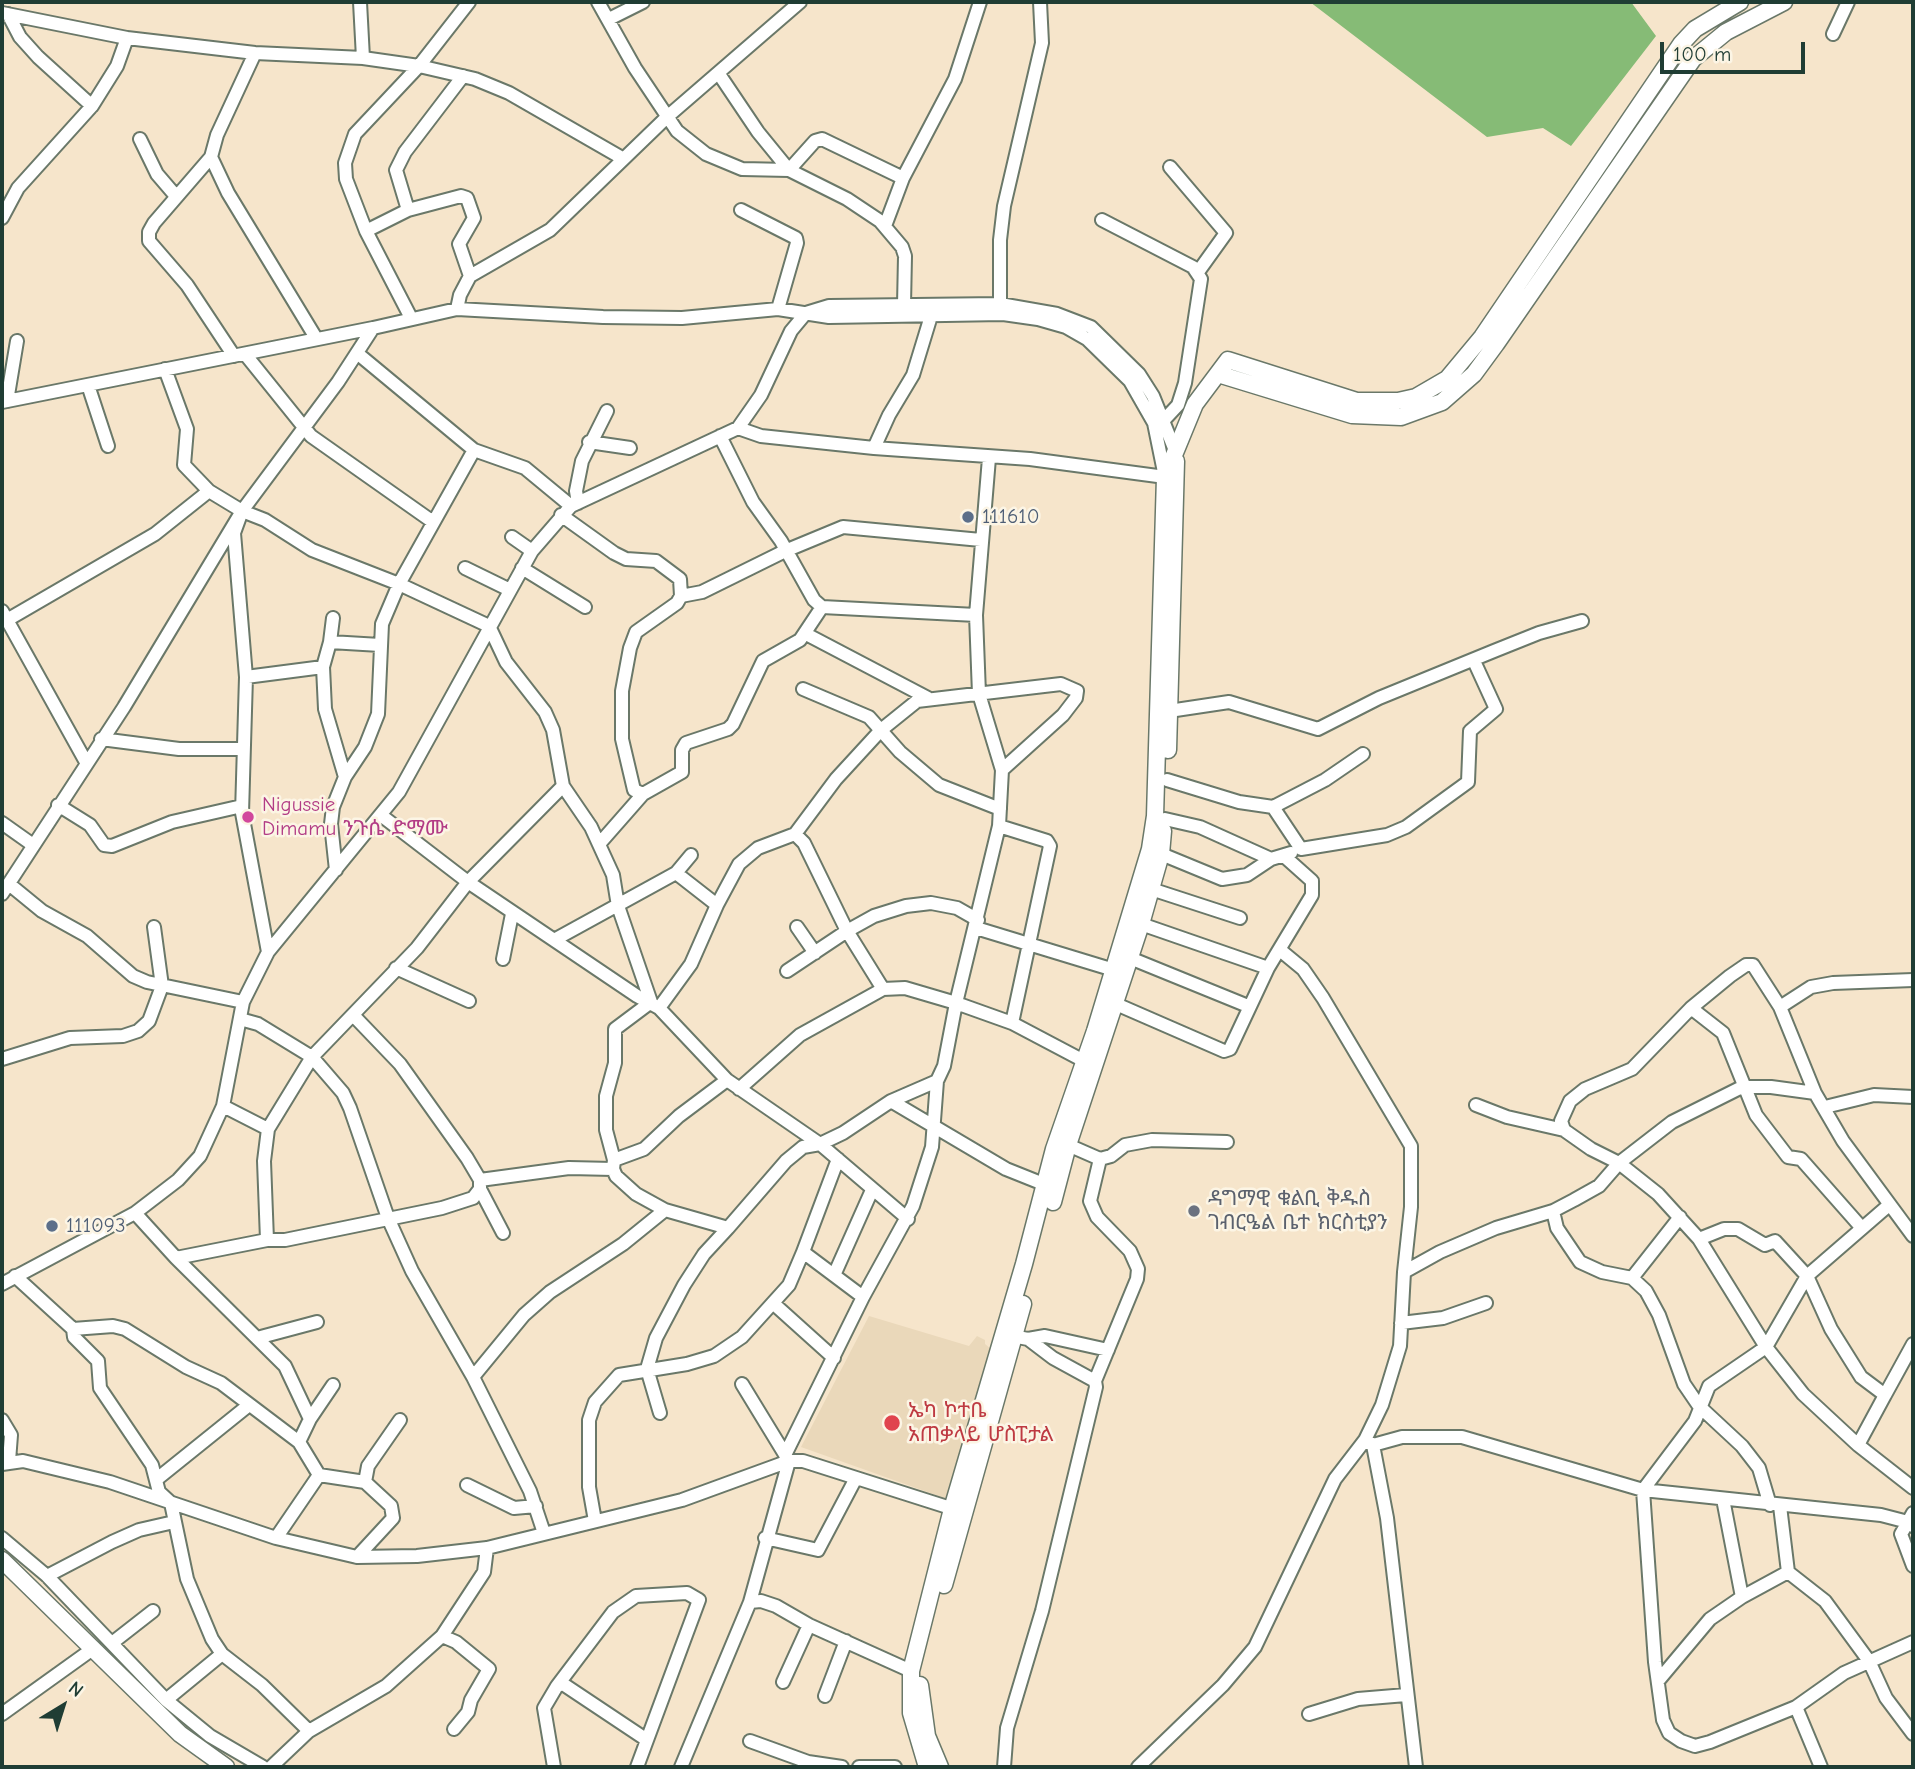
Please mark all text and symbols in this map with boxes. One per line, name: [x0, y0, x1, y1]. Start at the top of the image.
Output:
scale bar: [1663, 28, 1808, 72]
text: 100 m: [1673, 42, 1731, 66]
place label: 111610: [982, 504, 1039, 530]
marker: 111610: [960, 509, 976, 525]
place label: Nigussie Dimamu ንጉሴ ድማሙ: [262, 792, 448, 842]
marker: Nigussie Dimamu ንጉሴ ድማሙ: [240, 809, 256, 825]
place label: ዳግማዊ ቁልቢ ቅዱስ ገብርዔል ቤተ ክርስቲያን: [1208, 1186, 1387, 1236]
marker: ዳግማዊ ቁልቢ ቅዱስ ገብርዔል ቤተ ክርስቲያን: [1186, 1203, 1202, 1219]
place label: 111093: [66, 1213, 126, 1239]
marker: 111093: [44, 1218, 60, 1234]
place label: ኤካ ኮተቤ አጠቃላይ ሆስፒታል: [908, 1398, 1054, 1448]
marker: ኤካ ኮተቤ አጠቃላይ ሆስፒታል: [882, 1413, 902, 1433]
north arrow: [28, 1671, 98, 1741]
text: N: [64, 1677, 88, 1702]

